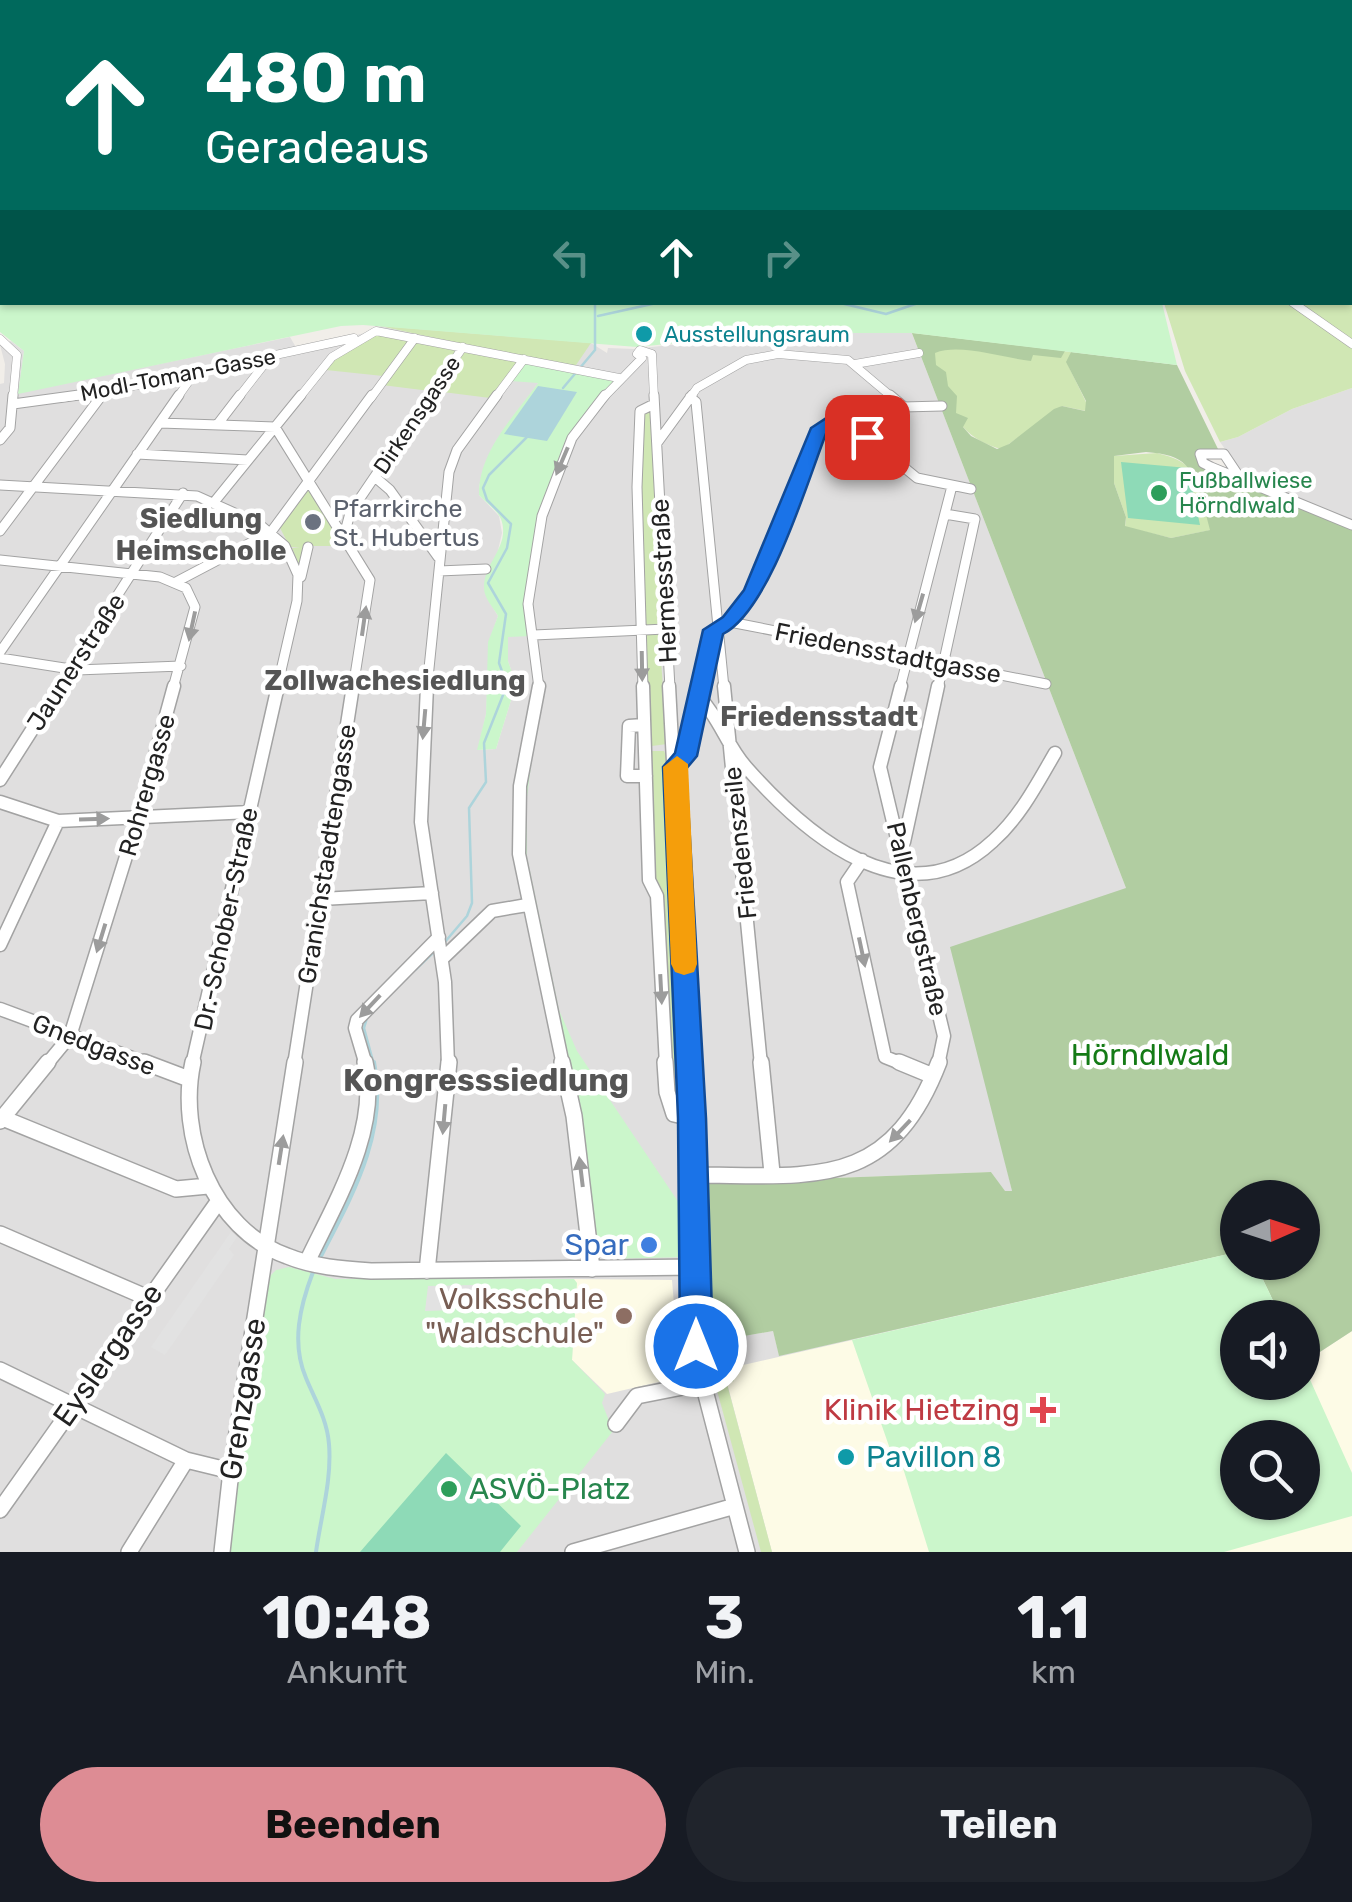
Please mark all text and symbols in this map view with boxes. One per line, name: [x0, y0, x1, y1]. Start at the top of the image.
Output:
text: 480 m: [205, 37, 427, 120]
icon: ahead: [40, 40, 170, 170]
text: Geradeaus: [205, 121, 429, 174]
icon: left: [544, 230, 599, 285]
icon: ahead: [649, 230, 704, 285]
icon: right: [754, 230, 809, 285]
place label: Ausstellungsraum: [664, 321, 850, 348]
marker: Ausstellungsraum: [633, 323, 655, 345]
street label: Modl-Toman-Gasse: [78, 343, 278, 407]
street label: Dirkensgasse: [368, 351, 466, 479]
pin: [825, 395, 910, 480]
icon: arrive: [840, 410, 895, 465]
one-way arrow: [554, 446, 570, 476]
place label: Fußballwiese Hörndlwald: [1179, 467, 1313, 519]
marker: Fußballwiese Hörndlwald: [1148, 482, 1170, 504]
place label: Pfarrkirche St. Hubertus: [333, 494, 480, 552]
street label: Hermesstraße: [645, 498, 683, 664]
district label: Siedlung Heimscholle: [115, 502, 287, 567]
marker: Pfarrkirche St. Hubertus: [302, 511, 324, 533]
street label: Jaunerstraße: [21, 588, 131, 736]
one-way arrow: [911, 593, 927, 624]
one-way arrow: [356, 605, 372, 636]
one-way arrow: [183, 611, 199, 642]
street label: Friedensstadtgasse: [772, 617, 1004, 689]
one-way arrow: [634, 651, 650, 683]
district label: Zollwachesiedlung: [264, 664, 526, 697]
district label: Friedensstadt: [720, 700, 918, 733]
one-way arrow: [415, 708, 431, 740]
street label: Rohrergasse: [113, 711, 181, 859]
street label: Granichstaedtengasse: [292, 722, 362, 986]
street label: Friedenszeile: [718, 765, 762, 921]
street label: Dr.-Schober-Straße: [188, 805, 264, 1033]
one-way arrow: [79, 811, 111, 827]
street label: Pallenbergstraße: [881, 819, 953, 1019]
one-way arrow: [92, 923, 107, 953]
one-way arrow: [854, 936, 870, 967]
one-way arrow: [654, 974, 670, 1005]
one-way arrow: [359, 994, 382, 1018]
street label: Gnedgasse: [28, 1008, 160, 1082]
park label: Hörndlwald: [1071, 1037, 1229, 1073]
district label: Kongresssiedlung: [343, 1061, 629, 1099]
one-way arrow: [436, 1103, 452, 1135]
one-way arrow: [889, 1119, 912, 1143]
one-way arrow: [274, 1133, 289, 1165]
one-way arrow: [573, 1155, 589, 1187]
north arrow: [1220, 1180, 1320, 1280]
map controls: [1220, 1180, 1320, 1520]
place label: Spar: [565, 1227, 630, 1263]
marker: Spar: [638, 1234, 660, 1256]
street label: Eyslergasse: [46, 1277, 170, 1433]
place label: Volksschule "Waldschule": [425, 1281, 604, 1351]
position arrow: [644, 1294, 748, 1398]
button: sound: [1220, 1300, 1320, 1400]
marker: Volksschule "Waldschule": [613, 1305, 635, 1327]
street label: Grenzgasse: [212, 1315, 274, 1483]
place label: Klinik Hietzing: [824, 1392, 1020, 1428]
marker: Klinik Hietzing: [1030, 1397, 1056, 1423]
button: search: [1220, 1420, 1320, 1520]
place label: Pavillon 8: [866, 1439, 1002, 1475]
marker: Pavillon 8: [835, 1446, 857, 1468]
place label: ASVÖ-Platz: [469, 1471, 630, 1507]
marker: ASVÖ-Platz: [438, 1478, 460, 1500]
text: 10:48: [262, 1582, 432, 1653]
text: 3: [705, 1582, 744, 1653]
text: 1.1: [1017, 1582, 1090, 1653]
text: Ankunft: [287, 1653, 407, 1691]
text: Min.: [694, 1653, 755, 1691]
text: km: [1031, 1653, 1076, 1691]
button: Beenden: [40, 1767, 666, 1882]
button: Teilen: [686, 1767, 1312, 1882]

